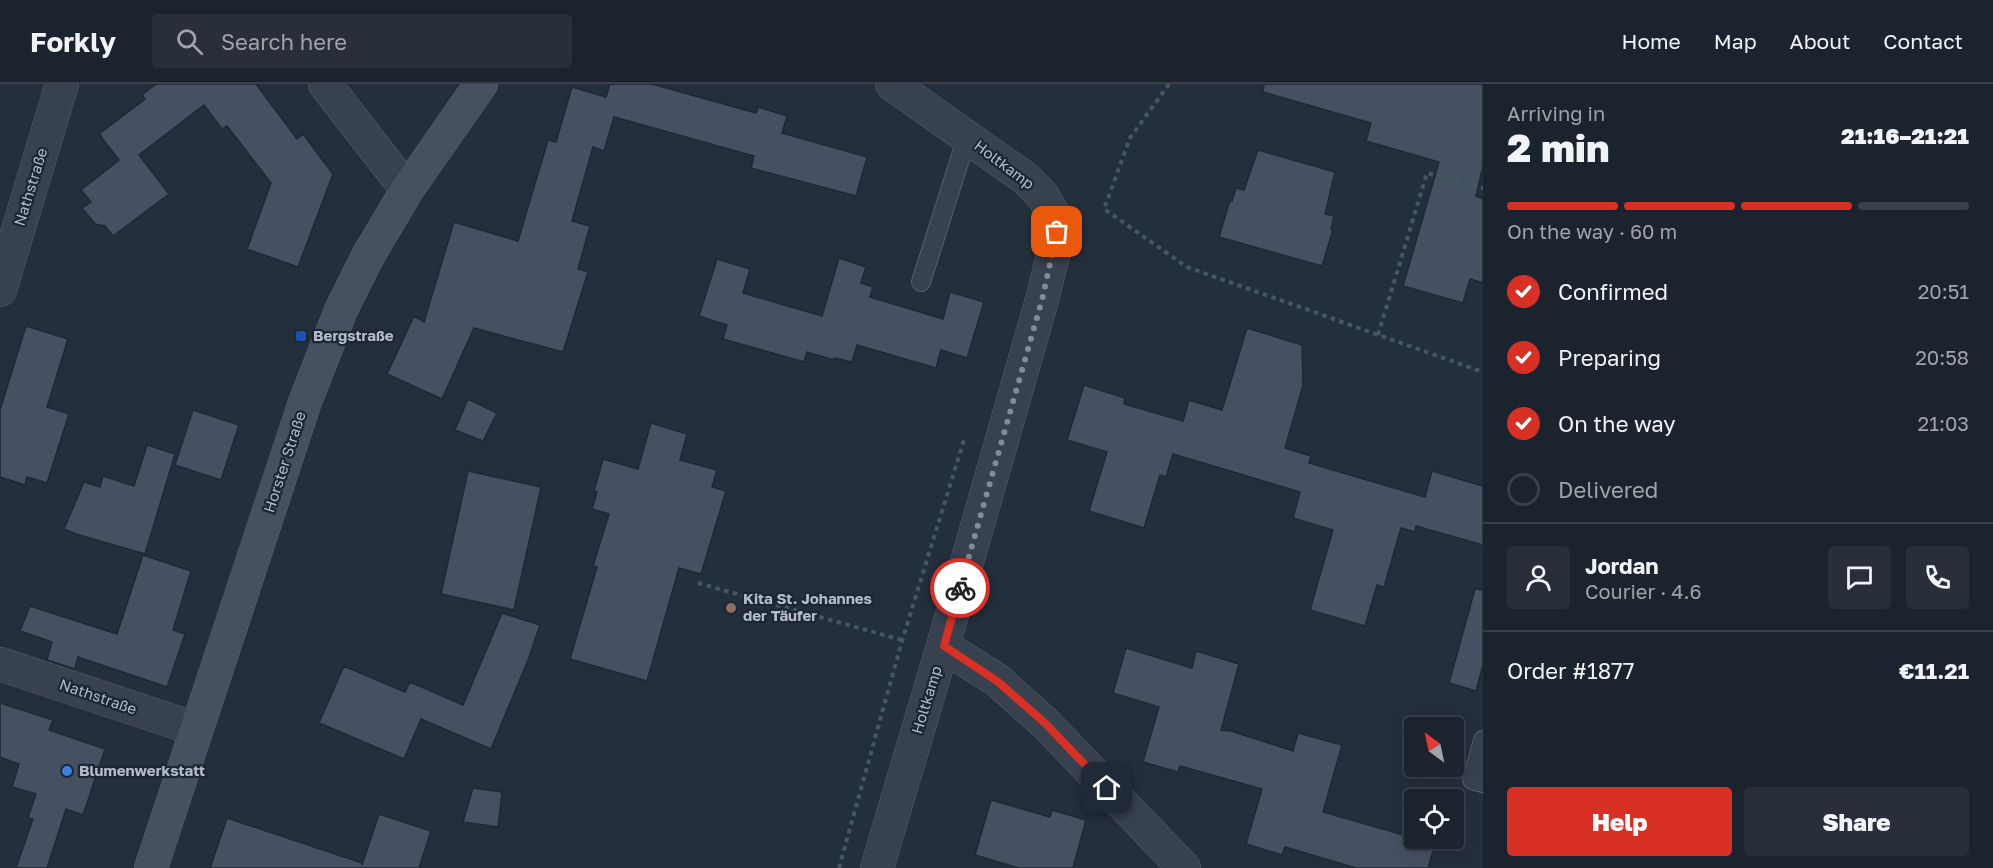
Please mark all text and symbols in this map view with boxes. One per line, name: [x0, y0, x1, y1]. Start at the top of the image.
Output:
search box: [152, 14, 572, 68]
text: Forkly: [30, 25, 116, 58]
icon: search: [173, 25, 206, 58]
text: Search here: [221, 28, 347, 55]
text: Home: [1621, 28, 1681, 54]
text: Map: [1714, 28, 1757, 54]
text: About: [1790, 28, 1850, 54]
text: Contact: [1883, 28, 1963, 54]
text: Arriving in: [1507, 101, 1605, 125]
text: 21:16–21:21: [1841, 122, 1969, 149]
text: 2 min: [1507, 124, 1610, 171]
street label: Holtkamp: [971, 136, 1038, 193]
street label: Nathstraße: [10, 145, 51, 228]
pin: [1031, 206, 1082, 257]
icon: bag: [1040, 215, 1073, 248]
text: On the way · 60 m: [1507, 219, 1677, 243]
icon: check: [1507, 275, 1540, 308]
text: Confirmed: [1558, 278, 1668, 305]
text: 20:51: [1918, 279, 1969, 303]
place label: Bergstraße: [313, 326, 394, 344]
marker: Bergstraße: [294, 329, 308, 343]
icon: check: [1507, 341, 1540, 374]
text: Preparing: [1558, 344, 1661, 371]
text: 20:58: [1915, 345, 1969, 369]
icon: check: [1507, 407, 1540, 440]
street label: Horster Straße: [259, 409, 309, 515]
text: On the way: [1558, 410, 1676, 437]
text: 21:03: [1918, 411, 1969, 435]
text: Delivered: [1558, 476, 1658, 503]
button: person: [1507, 546, 1570, 609]
button: chat: [1828, 546, 1891, 609]
button: phone: [1906, 546, 1969, 609]
text: Jordan: [1585, 552, 1659, 579]
courier: [930, 558, 990, 618]
icon: bike: [944, 572, 977, 605]
text: Courier · 4.6: [1585, 579, 1702, 603]
place label: Kita St. Johannes der Täufer: [743, 589, 872, 624]
marker: Kita St. Johannes der Täufer: [724, 601, 738, 615]
text: Order #1877: [1507, 657, 1634, 684]
text: €11.21: [1899, 657, 1969, 684]
street label: Holtkamp: [907, 664, 945, 736]
street label: Nathstraße: [57, 674, 140, 718]
north arrow: [1404, 717, 1464, 777]
map controls: [1404, 717, 1464, 849]
place label: Blumenwerkstatt: [79, 761, 205, 779]
pin: [1081, 762, 1132, 813]
marker: Blumenwerkstatt: [60, 764, 74, 778]
icon: home: [1090, 771, 1123, 804]
button: Help: [1507, 787, 1732, 856]
button: Share: [1744, 787, 1969, 856]
button: locate: [1404, 789, 1464, 849]

